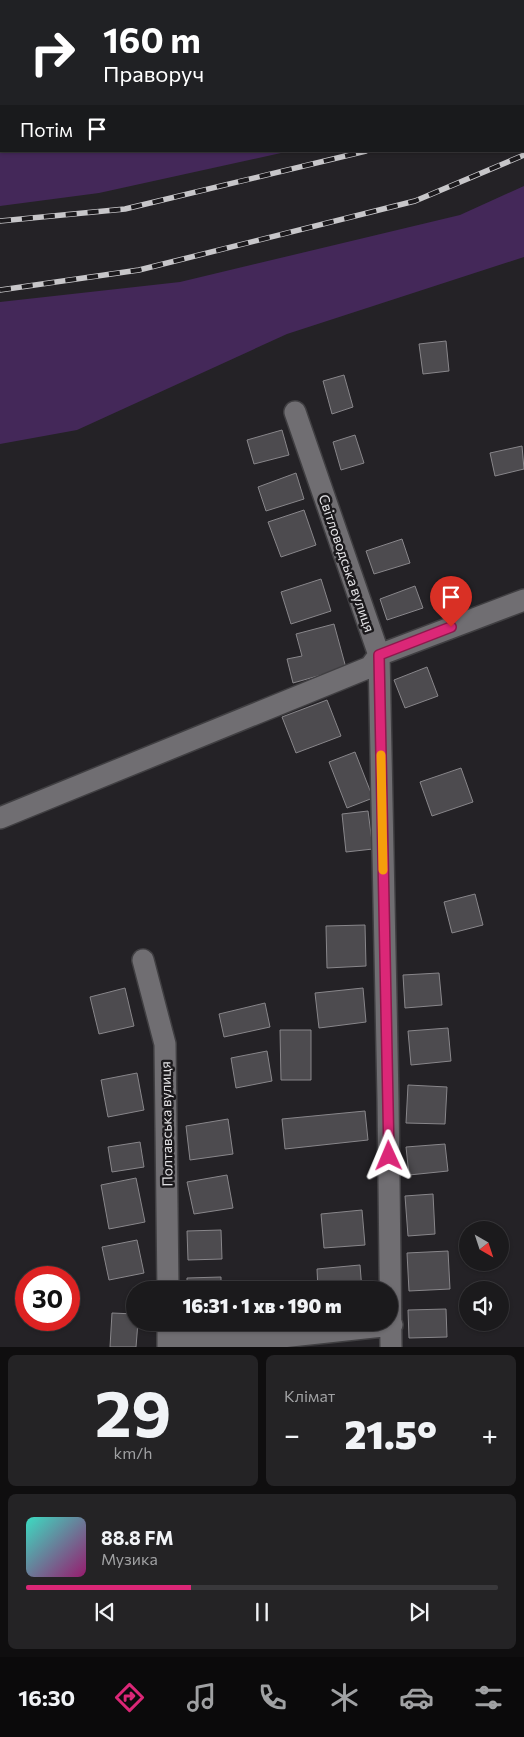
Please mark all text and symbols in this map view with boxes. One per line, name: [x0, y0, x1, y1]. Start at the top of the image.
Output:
text: 160 m: [103, 17, 201, 60]
icon: right: [20, 20, 85, 85]
text: Праворуч: [103, 60, 204, 87]
icon: arrive: [83, 115, 111, 143]
text: Потім: [20, 118, 73, 141]
street label: Світловодська вулиця: [315, 492, 379, 634]
pin: [430, 576, 472, 627]
icon: arrive: [437, 583, 465, 611]
street label: Полтавська вулиця: [156, 1061, 176, 1187]
position arrow: [362, 1129, 414, 1181]
north arrow: [459, 1221, 509, 1271]
map controls: [459, 1221, 509, 1331]
speed limit sign: 30: [15, 1266, 80, 1331]
button: sound: [459, 1281, 509, 1331]
text: 16:31 · 1 хв · 190 m: [182, 1294, 342, 1317]
text: 29: [95, 1371, 171, 1450]
text: Клімат: [284, 1386, 335, 1405]
text: 21.5°: [344, 1410, 437, 1457]
text: −: [284, 1417, 300, 1451]
text: +: [482, 1417, 498, 1451]
text: km/h: [114, 1443, 152, 1462]
text: 88.8 FM: [101, 1526, 174, 1549]
text: Музика: [101, 1549, 158, 1568]
icon: previous: [91, 1598, 119, 1626]
icon: pause: [248, 1598, 276, 1626]
icon: next: [405, 1598, 433, 1626]
icon: directions: [112, 1680, 147, 1715]
icon: music: [184, 1680, 219, 1715]
icon: phone: [255, 1680, 290, 1715]
icon: climate: [327, 1680, 362, 1715]
icon: car: [399, 1680, 434, 1715]
icon: filters: [471, 1680, 506, 1715]
text: 16:30: [18, 1684, 75, 1711]

